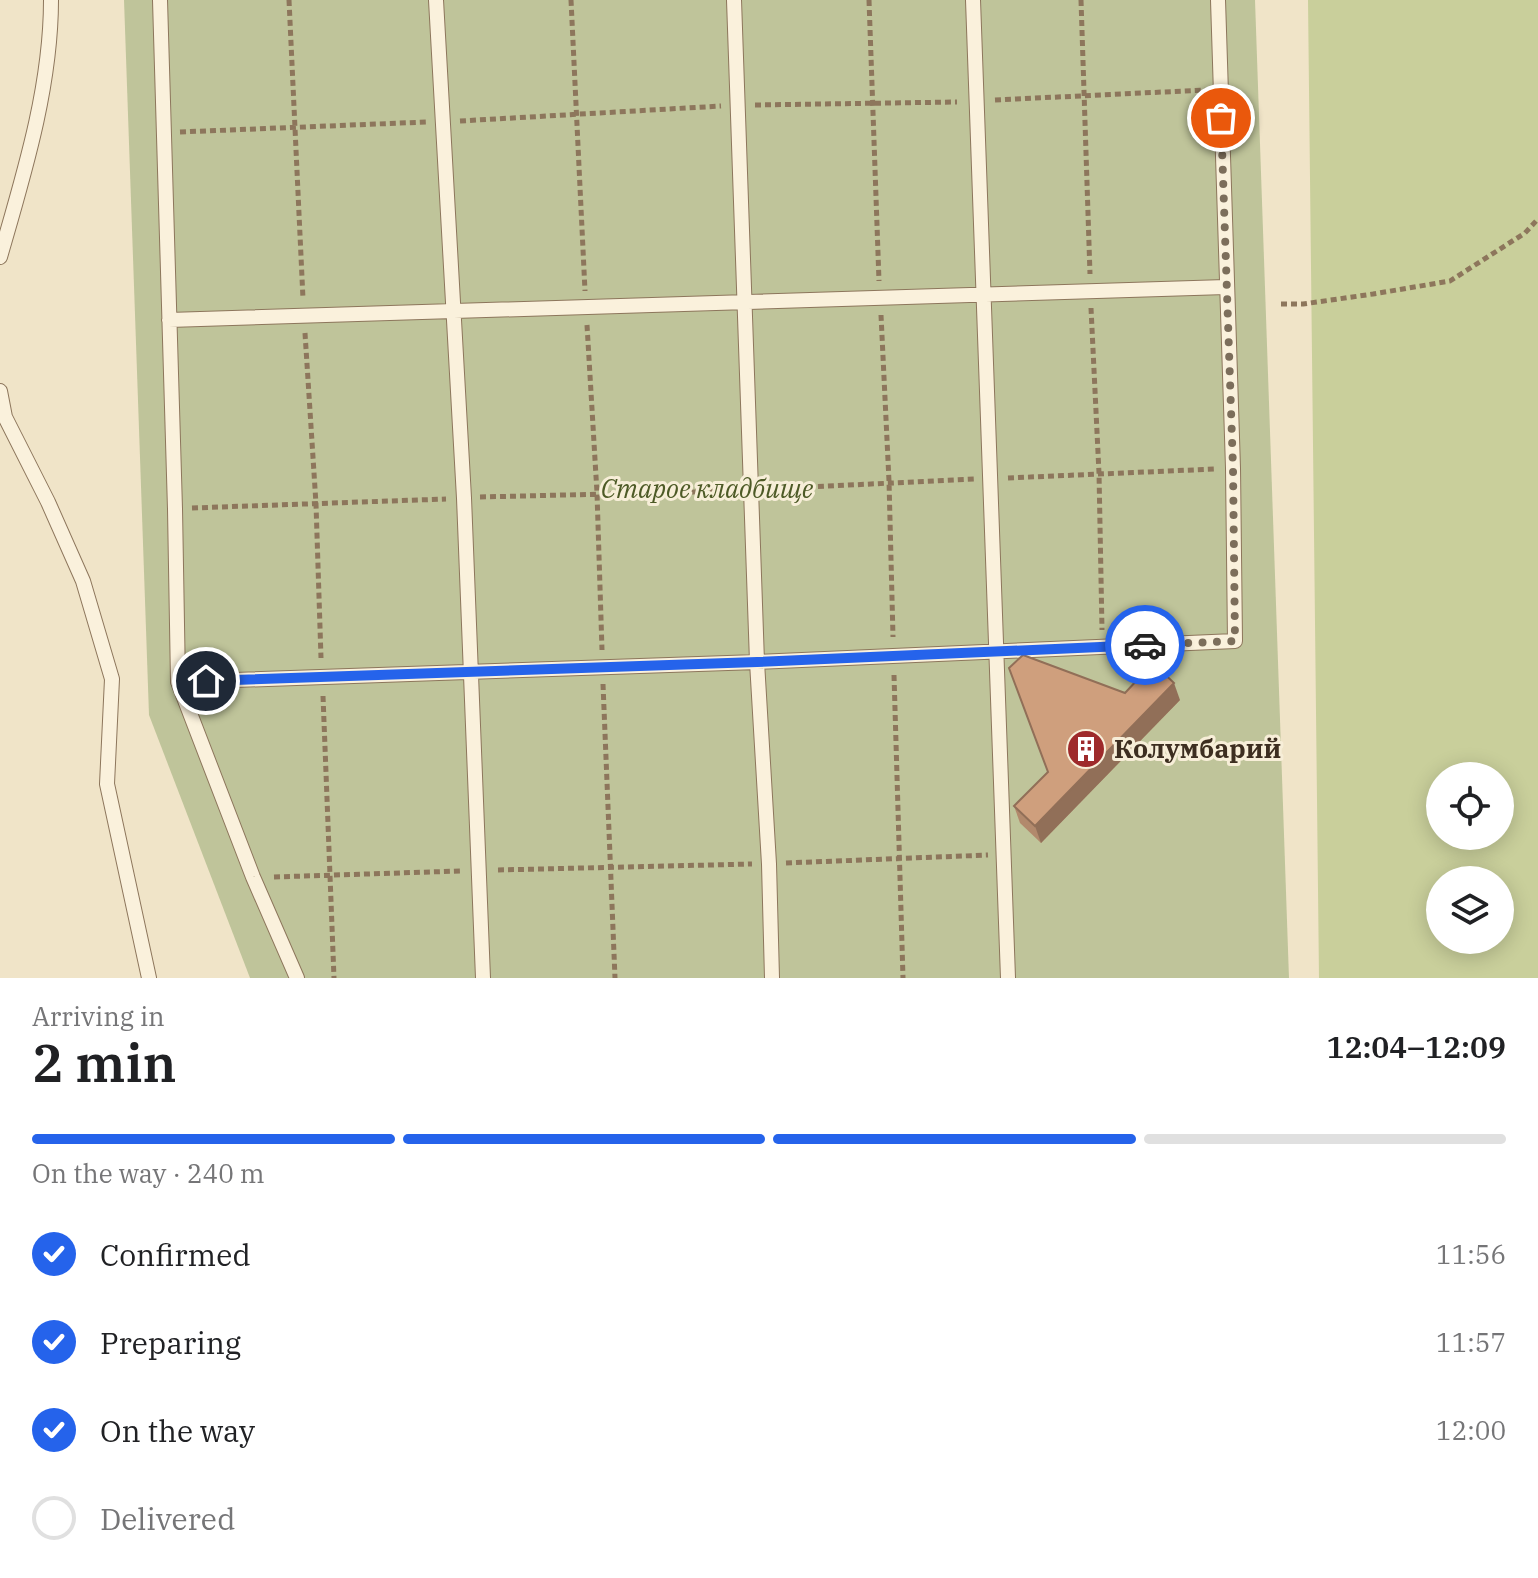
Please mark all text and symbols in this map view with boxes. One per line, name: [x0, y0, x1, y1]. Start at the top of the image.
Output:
pin: [1187, 84, 1255, 152]
icon: bag: [1199, 96, 1243, 140]
park label: Старое кладбище: [601, 471, 814, 505]
courier: [1105, 605, 1185, 685]
icon: car: [1123, 623, 1167, 667]
pin: [172, 647, 240, 715]
icon: home: [184, 659, 228, 703]
building icon: Колумбарий: [1065, 728, 1107, 770]
place label: Колумбарий: [1114, 731, 1281, 765]
map controls: [1426, 762, 1514, 954]
button: locate: [1426, 762, 1514, 850]
button: layers: [1426, 866, 1514, 954]
text: Arriving in: [32, 999, 165, 1033]
text: 12:04–12:09: [1326, 1027, 1506, 1066]
text: 2 min: [32, 1029, 177, 1096]
text: On the way · 240 m: [32, 1156, 265, 1190]
icon: check: [32, 1232, 76, 1276]
text: Confirmed: [100, 1235, 251, 1274]
text: 11:56: [1436, 1237, 1506, 1271]
icon: check: [32, 1320, 76, 1364]
text: Preparing: [100, 1323, 241, 1362]
text: 11:57: [1436, 1325, 1506, 1359]
icon: check: [32, 1408, 76, 1452]
text: On the way: [100, 1411, 255, 1450]
text: 12:00: [1436, 1413, 1506, 1447]
text: Delivered: [100, 1499, 235, 1538]

